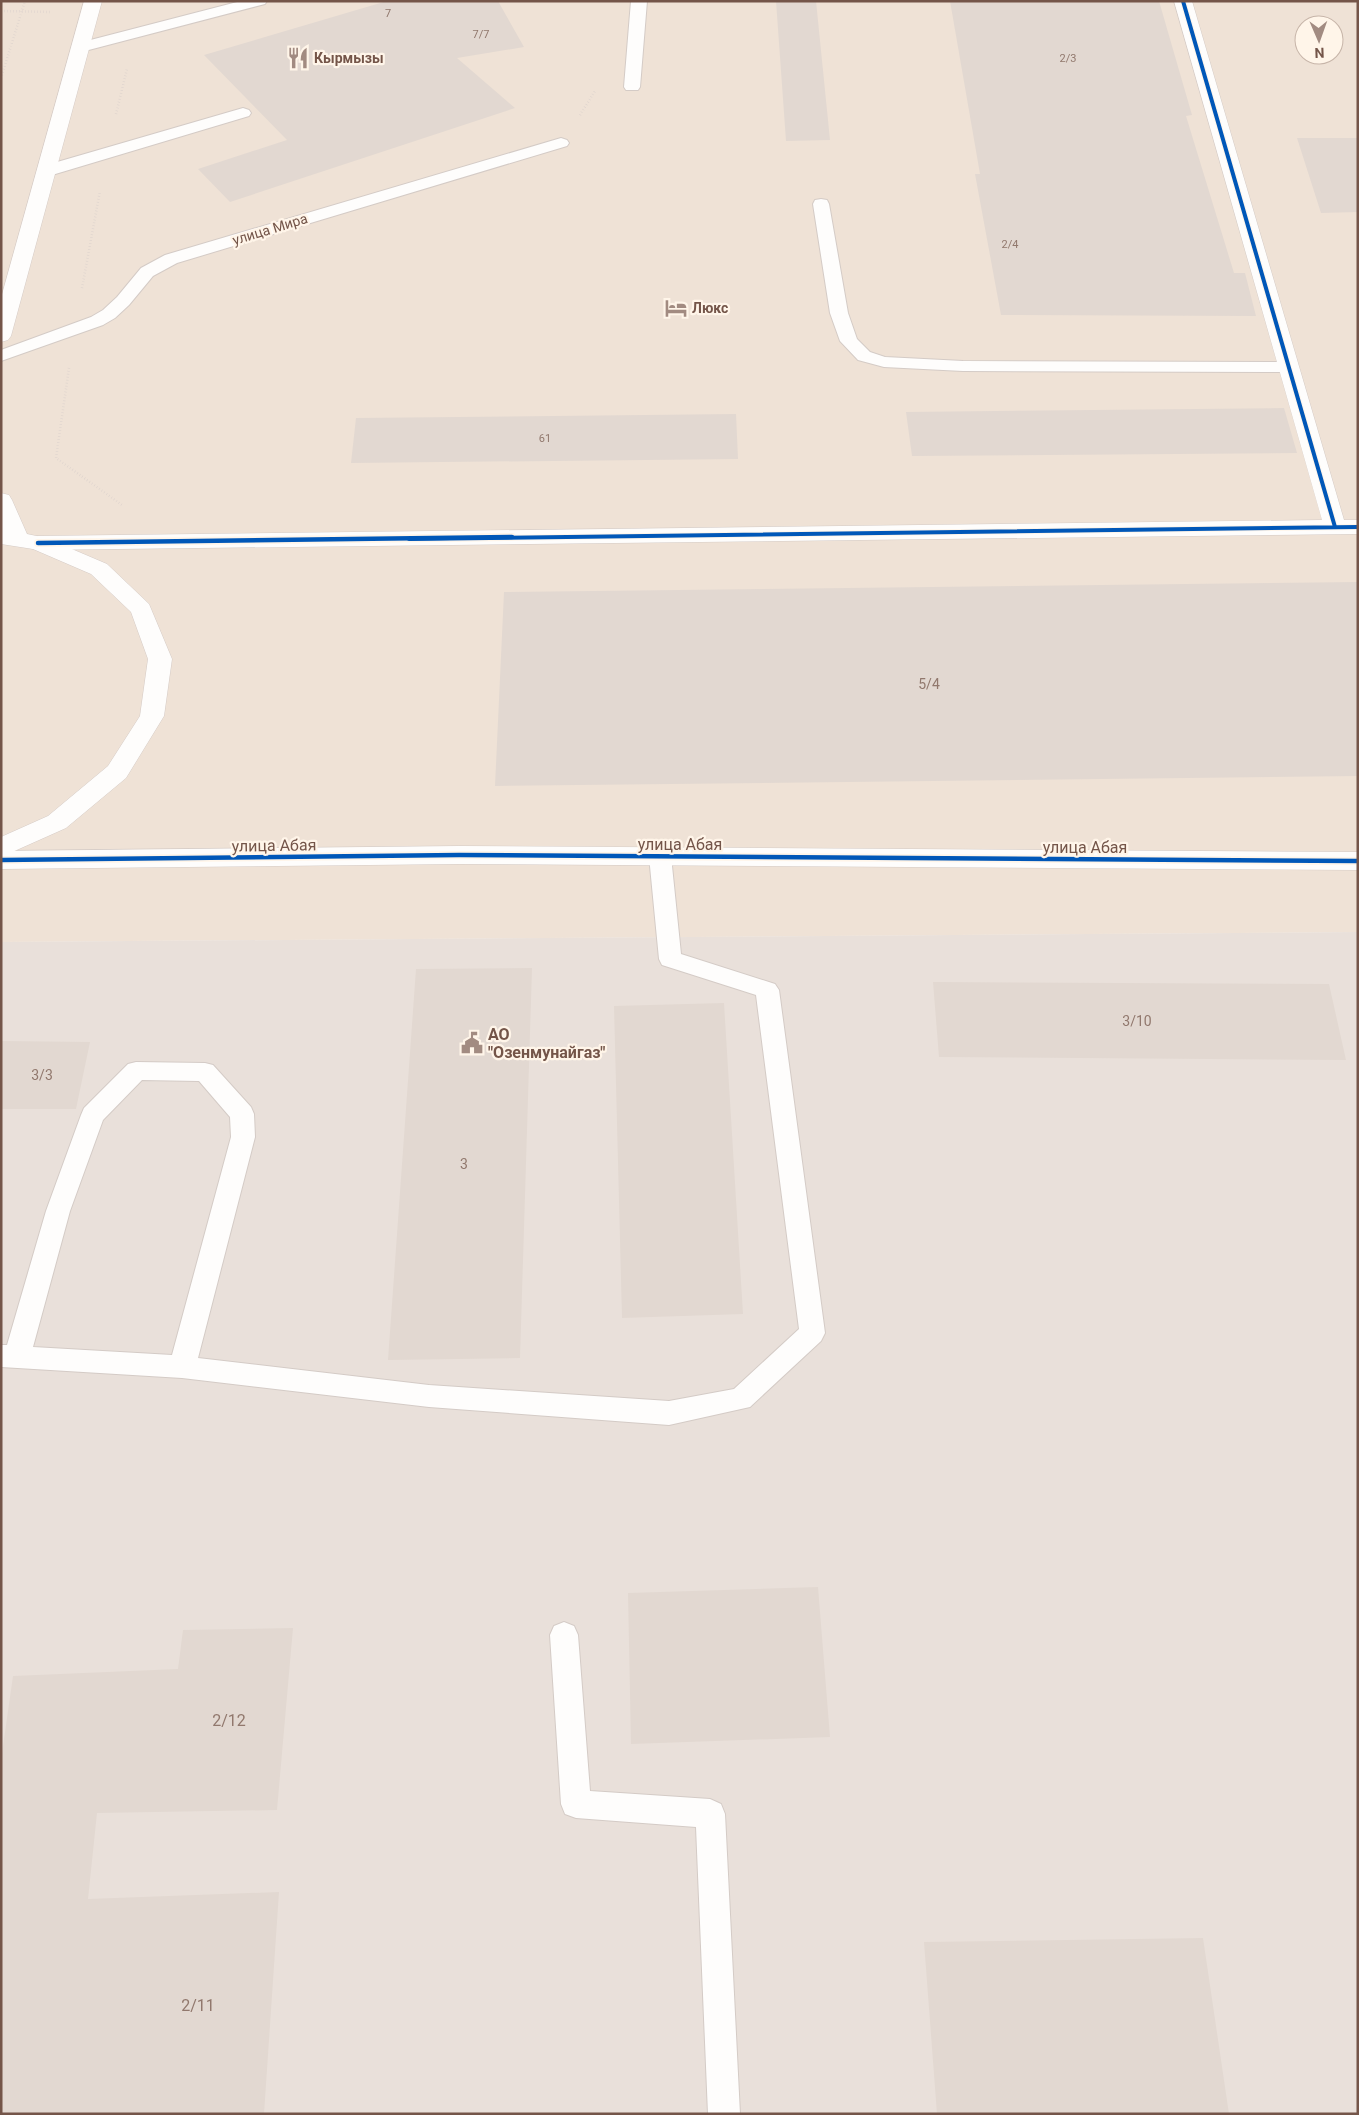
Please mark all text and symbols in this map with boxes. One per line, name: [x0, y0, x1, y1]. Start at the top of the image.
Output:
house number: 7: [385, 7, 391, 20]
north arrow: [1294, 15, 1344, 65]
house number: 7/7: [473, 28, 489, 41]
restaurant icon: Кырмызы: [285, 45, 311, 71]
text: N: [1314, 45, 1325, 61]
place label: Кырмызы: [314, 50, 384, 66]
house number: 2/3: [1060, 52, 1076, 65]
street label: улица Мира: [231, 210, 309, 248]
house number: 2/4: [1002, 238, 1018, 251]
hotel icon: Люкс: [663, 295, 689, 321]
place label: Люкс: [692, 300, 728, 316]
house number: 61: [539, 432, 551, 445]
house number: 5/4: [918, 676, 940, 692]
street label: улица Абая: [232, 835, 317, 856]
street label: улица Абая: [638, 835, 722, 854]
street label: улица Абая: [1043, 838, 1127, 857]
house number: 3/10: [1122, 1013, 1152, 1029]
place label: АО "Озенмунайгаз": [488, 1025, 605, 1062]
public building icon: АО "Озенмунайгаз": [459, 1030, 485, 1056]
house number: 3/3: [31, 1067, 53, 1083]
house number: 3: [460, 1156, 468, 1172]
house number: 2/12: [212, 1711, 246, 1730]
house number: 2/11: [181, 1996, 215, 2015]

